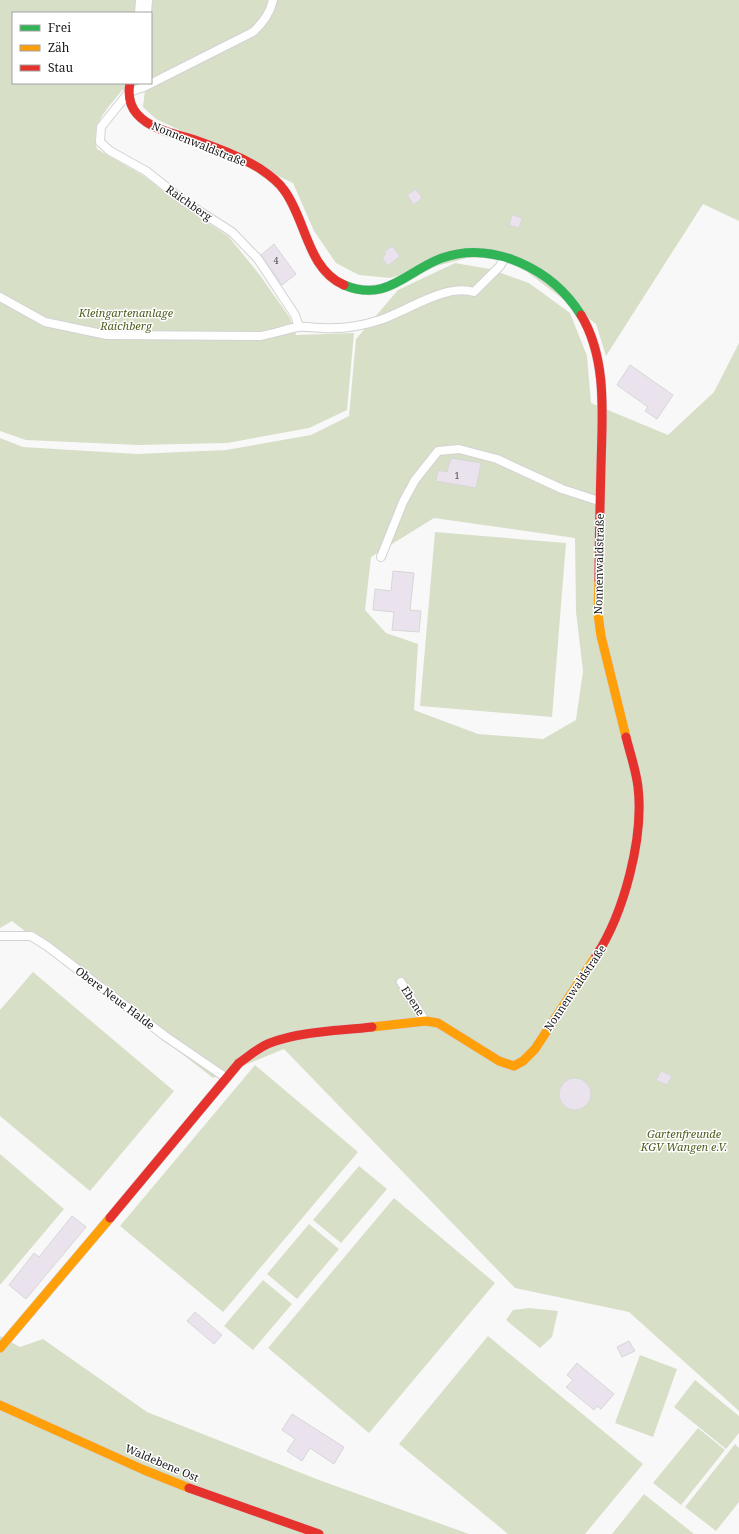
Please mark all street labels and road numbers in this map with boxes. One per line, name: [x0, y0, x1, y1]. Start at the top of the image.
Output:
street label: Nonnenwaldstraße: [150, 118, 249, 169]
street label: Raichberg: [163, 181, 215, 224]
street label: Nonnenwaldstraße: [590, 513, 607, 614]
street label: Nonnenwaldstraße: [540, 942, 609, 1034]
street label: Obere Neue Halde: [73, 963, 158, 1032]
street label: Ebene: [398, 983, 429, 1019]
street label: Waldebene Ost: [123, 1440, 201, 1485]

